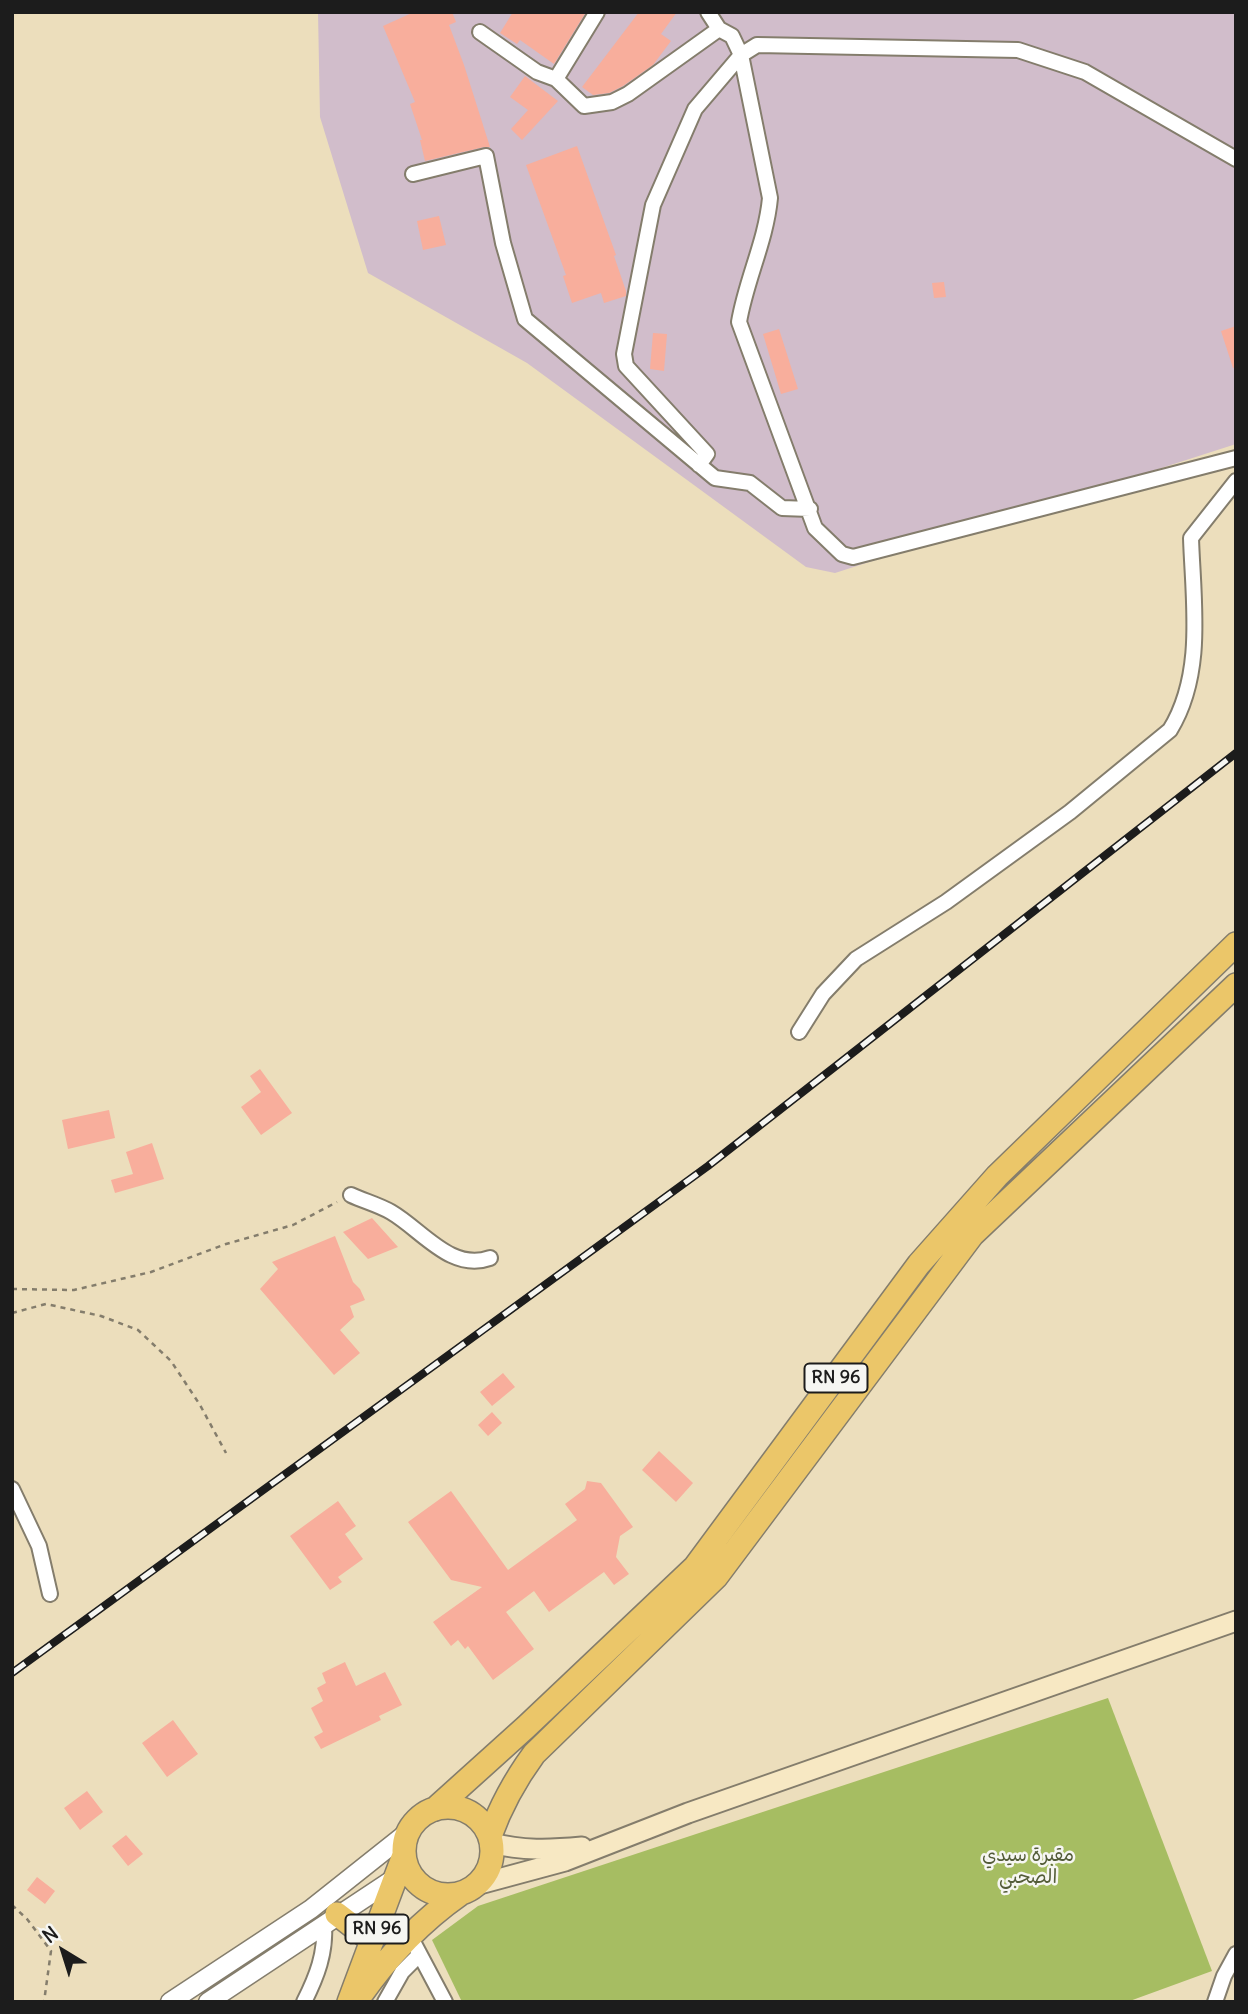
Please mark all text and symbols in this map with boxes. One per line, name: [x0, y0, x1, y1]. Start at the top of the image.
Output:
road number: RN 96: [804, 1364, 868, 1392]
park label: مقبرة سيدي الصحبي: [982, 1845, 1074, 1889]
road number: RN 96: [346, 1914, 408, 1943]
north arrow: [28, 1916, 98, 1986]
text: N: [37, 1921, 63, 1948]

